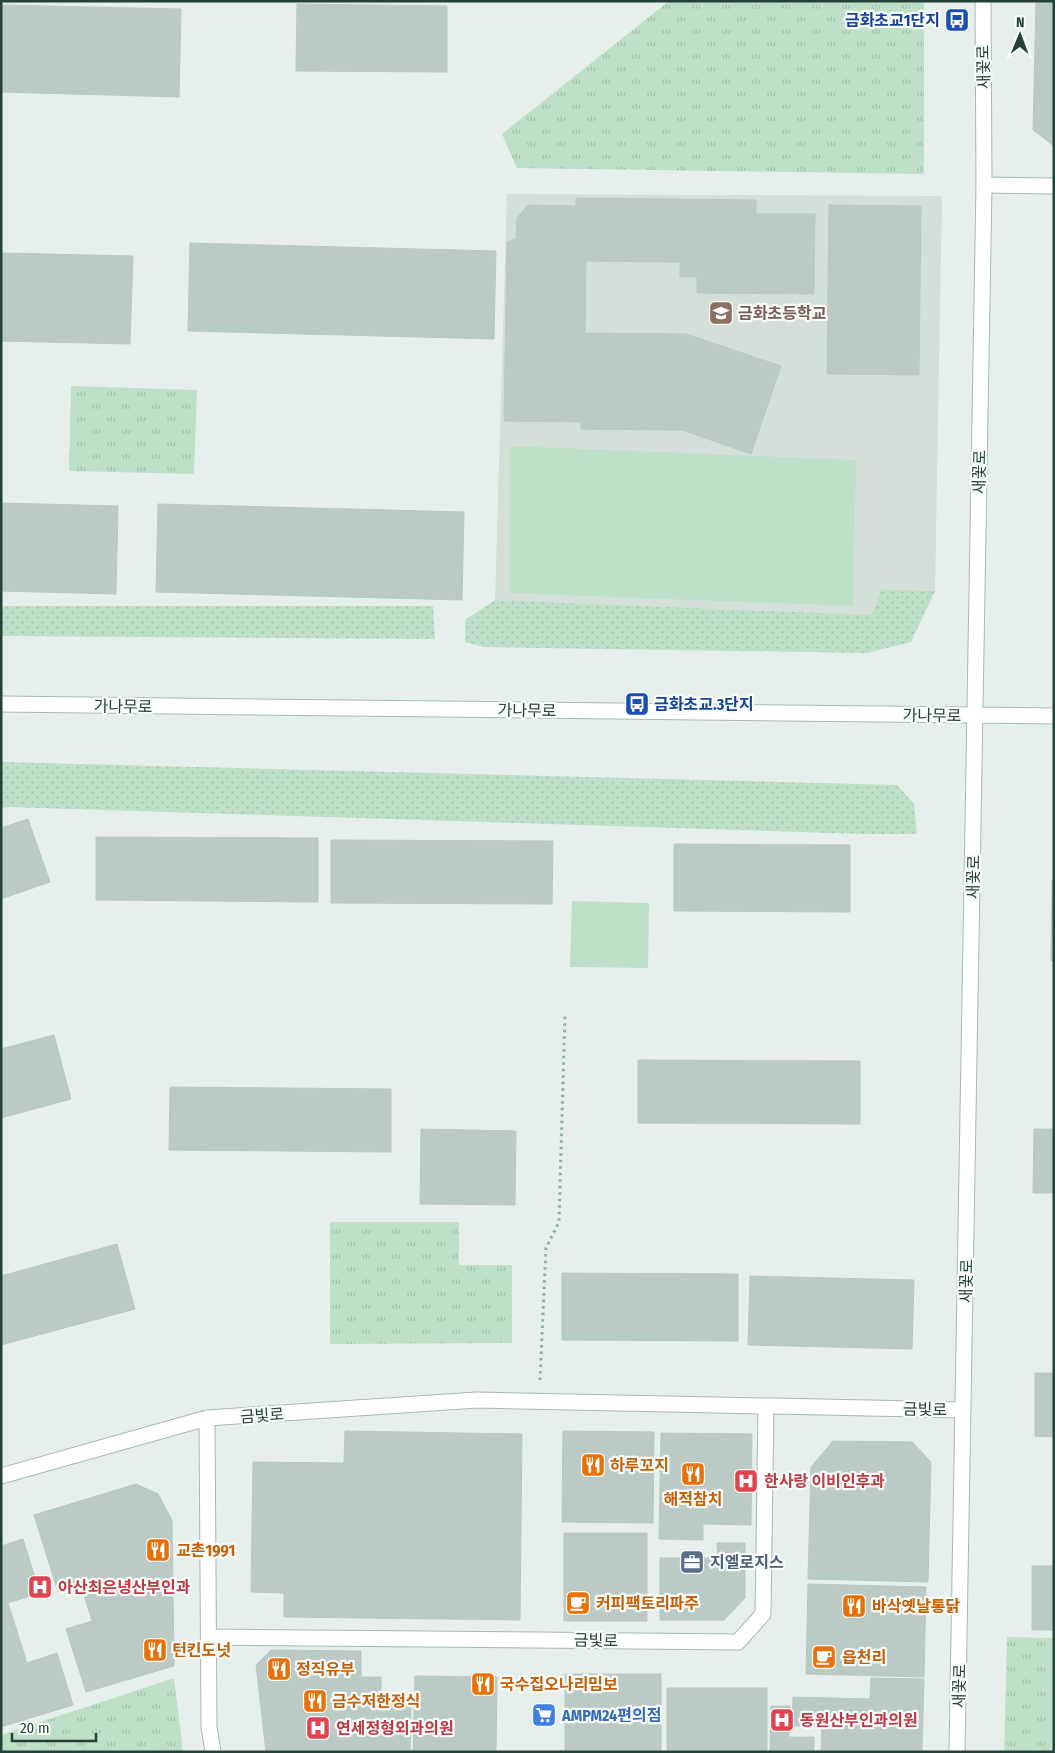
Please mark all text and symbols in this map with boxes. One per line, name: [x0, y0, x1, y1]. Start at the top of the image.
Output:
bus stop icon: 금화초교1단지: [944, 7, 970, 33]
north arrow: [995, 10, 1045, 60]
place label: 금화초교1단지: [845, 11, 940, 30]
text: N: [1016, 14, 1025, 31]
street label: 새꽃로: [974, 44, 993, 89]
school or university icon: 금화초등학교: [708, 300, 734, 326]
place label: 금화초등학교: [738, 304, 827, 323]
street label: 새꽃로: [970, 449, 989, 494]
bus stop icon: 금화초교.3단지: [624, 691, 650, 717]
place label: 금화초교.3단지: [654, 695, 754, 714]
street label: 가나무로: [93, 696, 153, 717]
street label: 가나무로: [497, 700, 557, 721]
street label: 가나무로: [902, 705, 962, 726]
street label: 새꽃로: [964, 854, 983, 899]
street label: 새꽃로: [957, 1258, 976, 1303]
street label: 금빛로: [903, 1400, 948, 1419]
street label: 금빛로: [239, 1404, 285, 1427]
restaurant icon: 하루꼬지: [580, 1452, 606, 1478]
place label: 하루꼬지: [610, 1456, 669, 1475]
restaurant icon: 해적참치: [680, 1461, 706, 1487]
hospital icon: 한사랑 이비인후과: [733, 1468, 759, 1494]
place label: 한사랑 이비인후과: [764, 1472, 885, 1491]
place label: 해적참치: [664, 1490, 722, 1509]
restaurant icon: 교촌1991: [145, 1537, 171, 1563]
place label: 교촌1991: [176, 1541, 235, 1560]
office icon: 지엘로지스: [679, 1549, 705, 1575]
place label: 지엘로지스: [710, 1553, 784, 1572]
hospital icon: 아산최은녕산부인과: [27, 1574, 53, 1600]
place label: 아산최은녕산부인과: [58, 1578, 190, 1597]
cafe icon: 커피팩토리파주: [565, 1590, 591, 1616]
restaurant icon: 바삭옛날통닭: [841, 1593, 867, 1619]
place label: 커피팩토리파주: [596, 1594, 699, 1613]
place label: 바삭옛날통닭: [872, 1597, 961, 1616]
street label: 금빛로: [574, 1631, 619, 1650]
restaurant icon: 턴킨도넛: [142, 1637, 168, 1663]
place label: 턴킨도넛: [172, 1641, 231, 1660]
cafe icon: 읍천리: [811, 1644, 837, 1670]
place label: 읍천리: [842, 1648, 886, 1667]
restaurant icon: 정직유부: [266, 1656, 292, 1682]
place label: 정직유부: [296, 1660, 355, 1679]
street label: 새꽃로: [950, 1663, 969, 1708]
restaurant icon: 국수집오나리밈보: [470, 1671, 496, 1697]
place label: 국수집오나리밈보: [500, 1675, 618, 1694]
restaurant icon: 금수저한정식: [302, 1688, 328, 1714]
place label: 금수저한정식: [332, 1692, 420, 1711]
supermarket icon: AMPM24편의점: [531, 1702, 557, 1728]
place label: AMPM24편의점: [561, 1706, 661, 1725]
hospital icon: 동원산부인과의원: [769, 1707, 795, 1733]
scale bar: [12, 1710, 96, 1742]
place label: 동원산부인과의원: [800, 1711, 918, 1730]
hospital icon: 연세정형외과의원: [305, 1715, 331, 1741]
text: 20 m: [20, 1719, 50, 1737]
place label: 연세정형외과의원: [336, 1719, 454, 1738]

